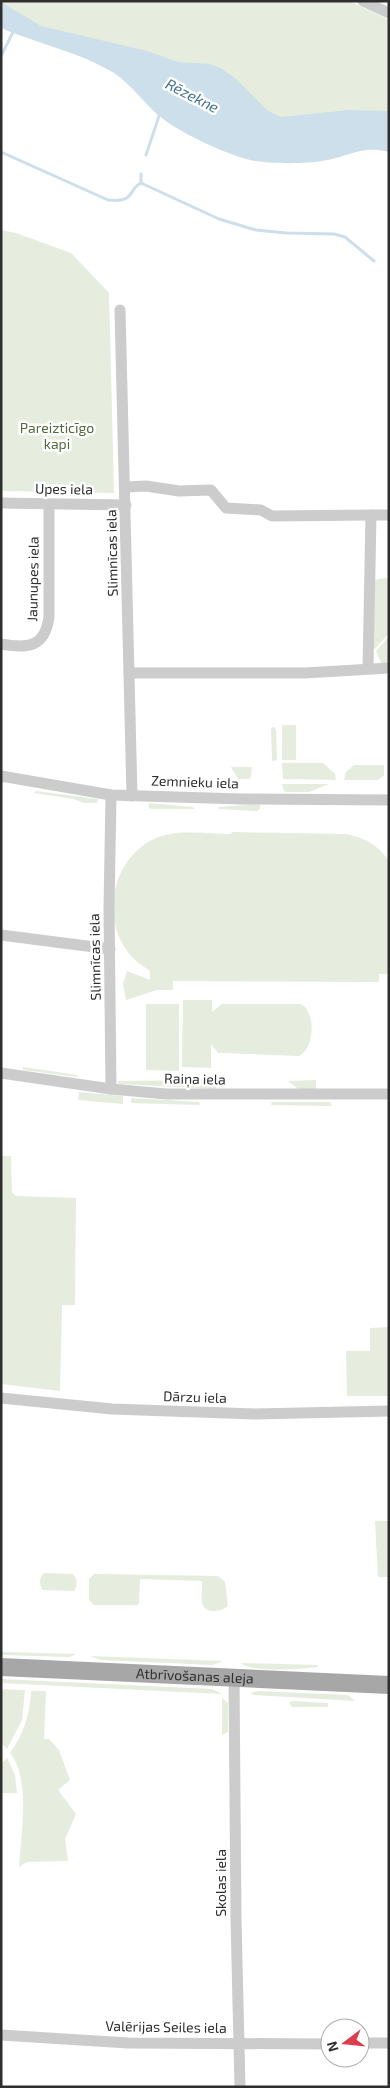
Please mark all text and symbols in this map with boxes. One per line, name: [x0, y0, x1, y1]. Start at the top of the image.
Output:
water label: Rēzekne: [163, 74, 222, 116]
park label: Pareizticīgo kapi: [20, 419, 94, 452]
street label: Upes iela: [35, 479, 93, 498]
street label: Slimnīcas iela: [102, 509, 121, 597]
street label: Jaunupes iela: [23, 536, 42, 622]
street label: Zemnieku iela: [151, 771, 239, 792]
street label: Slimnīcas iela: [85, 913, 104, 1001]
street label: Raiņa iela: [164, 1069, 226, 1089]
street label: Dārzu iela: [163, 1387, 227, 1406]
street label: Atbrīvošanas aleja: [136, 1664, 254, 1687]
street label: Skolas iela: [212, 1849, 229, 1917]
street label: Valērijas Seiles iela: [105, 2017, 227, 2036]
north arrow: [320, 2018, 370, 2068]
text: N: [322, 2040, 342, 2054]

